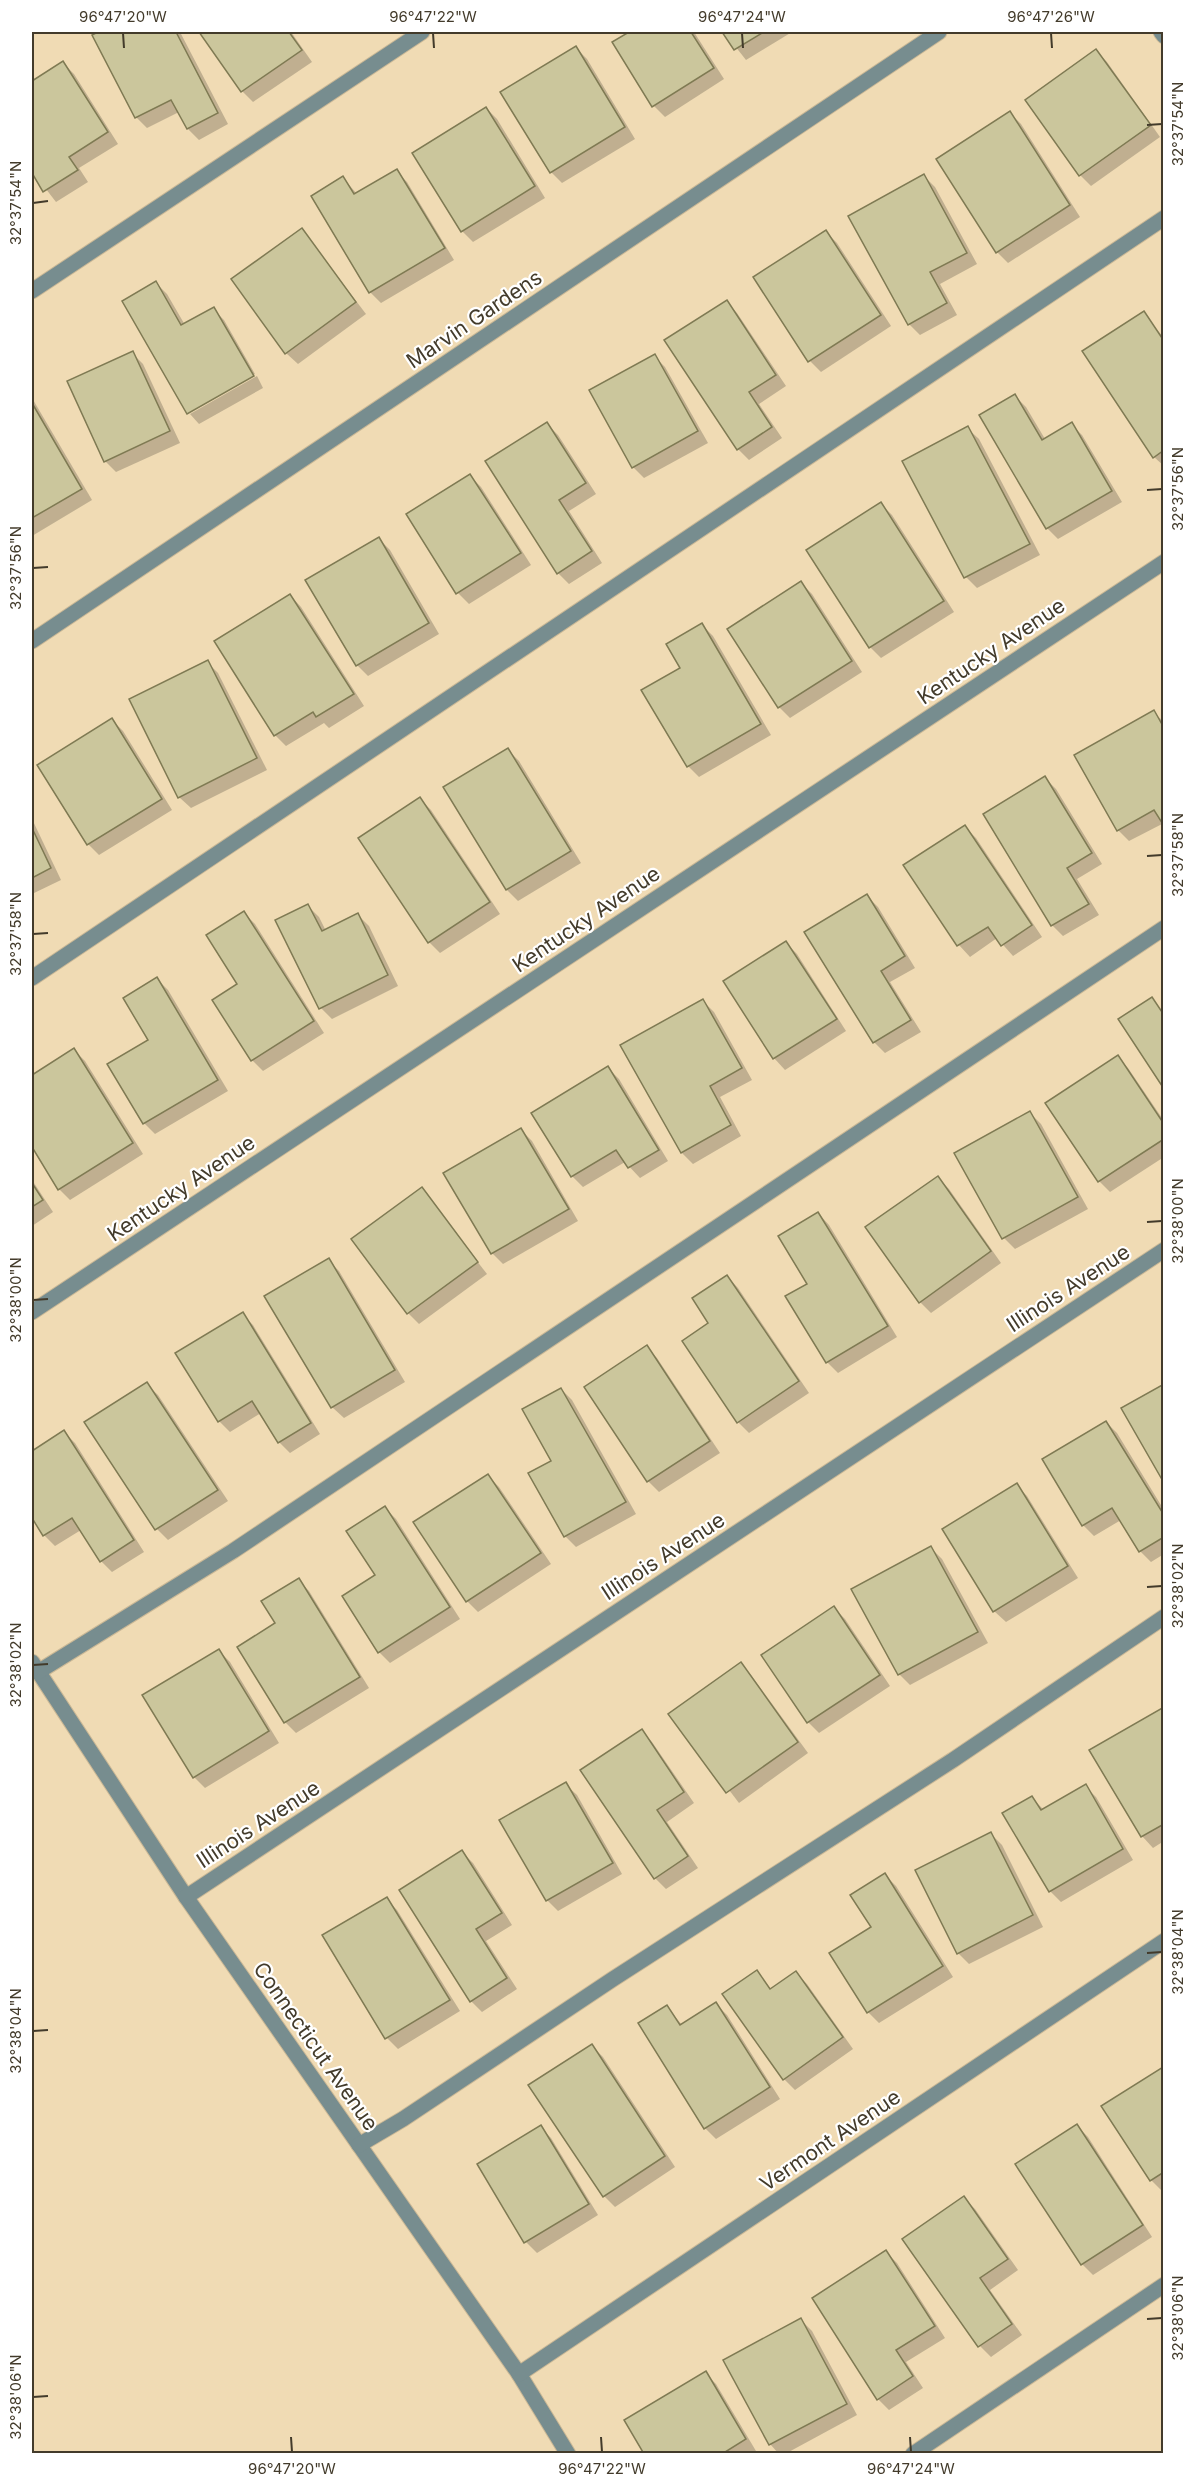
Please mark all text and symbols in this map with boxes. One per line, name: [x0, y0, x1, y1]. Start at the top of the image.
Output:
text: 96°47'20"W: [79, 7, 167, 26]
text: 96°47'22"W: [389, 7, 477, 26]
text: 96°47'24"W: [698, 7, 786, 26]
text: 96°47'26"W: [1007, 7, 1095, 26]
text: 32°37'54"N: [1168, 82, 1187, 166]
text: 32°37'54"N: [6, 161, 25, 245]
street label: Marvin Gardens: [402, 265, 546, 373]
text: 32°37'56"N: [1168, 447, 1187, 531]
text: 32°37'56"N: [6, 526, 25, 610]
street label: Kentucky Avenue: [913, 592, 1069, 710]
text: 32°37'58"N: [1168, 813, 1187, 897]
street label: Kentucky Avenue: [508, 860, 664, 978]
text: 32°37'58"N: [6, 892, 25, 976]
street label: Kentucky Avenue: [103, 1129, 259, 1247]
text: 32°38'00"N: [1168, 1178, 1187, 1264]
street label: Illinois Avenue: [1002, 1239, 1134, 1337]
text: 32°38'00"N: [6, 1257, 25, 1343]
street label: Illinois Avenue: [597, 1507, 729, 1605]
text: 32°38'02"N: [1168, 1543, 1187, 1629]
text: 32°38'02"N: [6, 1622, 25, 1708]
street label: Illinois Avenue: [192, 1775, 324, 1873]
text: 32°38'04"N: [1168, 1909, 1187, 1995]
street label: Connecticut Avenue: [248, 1957, 384, 2135]
text: 32°38'04"N: [6, 1988, 25, 2074]
street label: Vermont Avenue: [755, 2084, 905, 2196]
text: 32°38'06"N: [1168, 2275, 1187, 2361]
text: 32°38'06"N: [6, 2354, 25, 2440]
text: 96°47'20"W: [248, 2459, 336, 2478]
text: 96°47'22"W: [558, 2459, 646, 2478]
text: 96°47'24"W: [867, 2459, 955, 2478]

